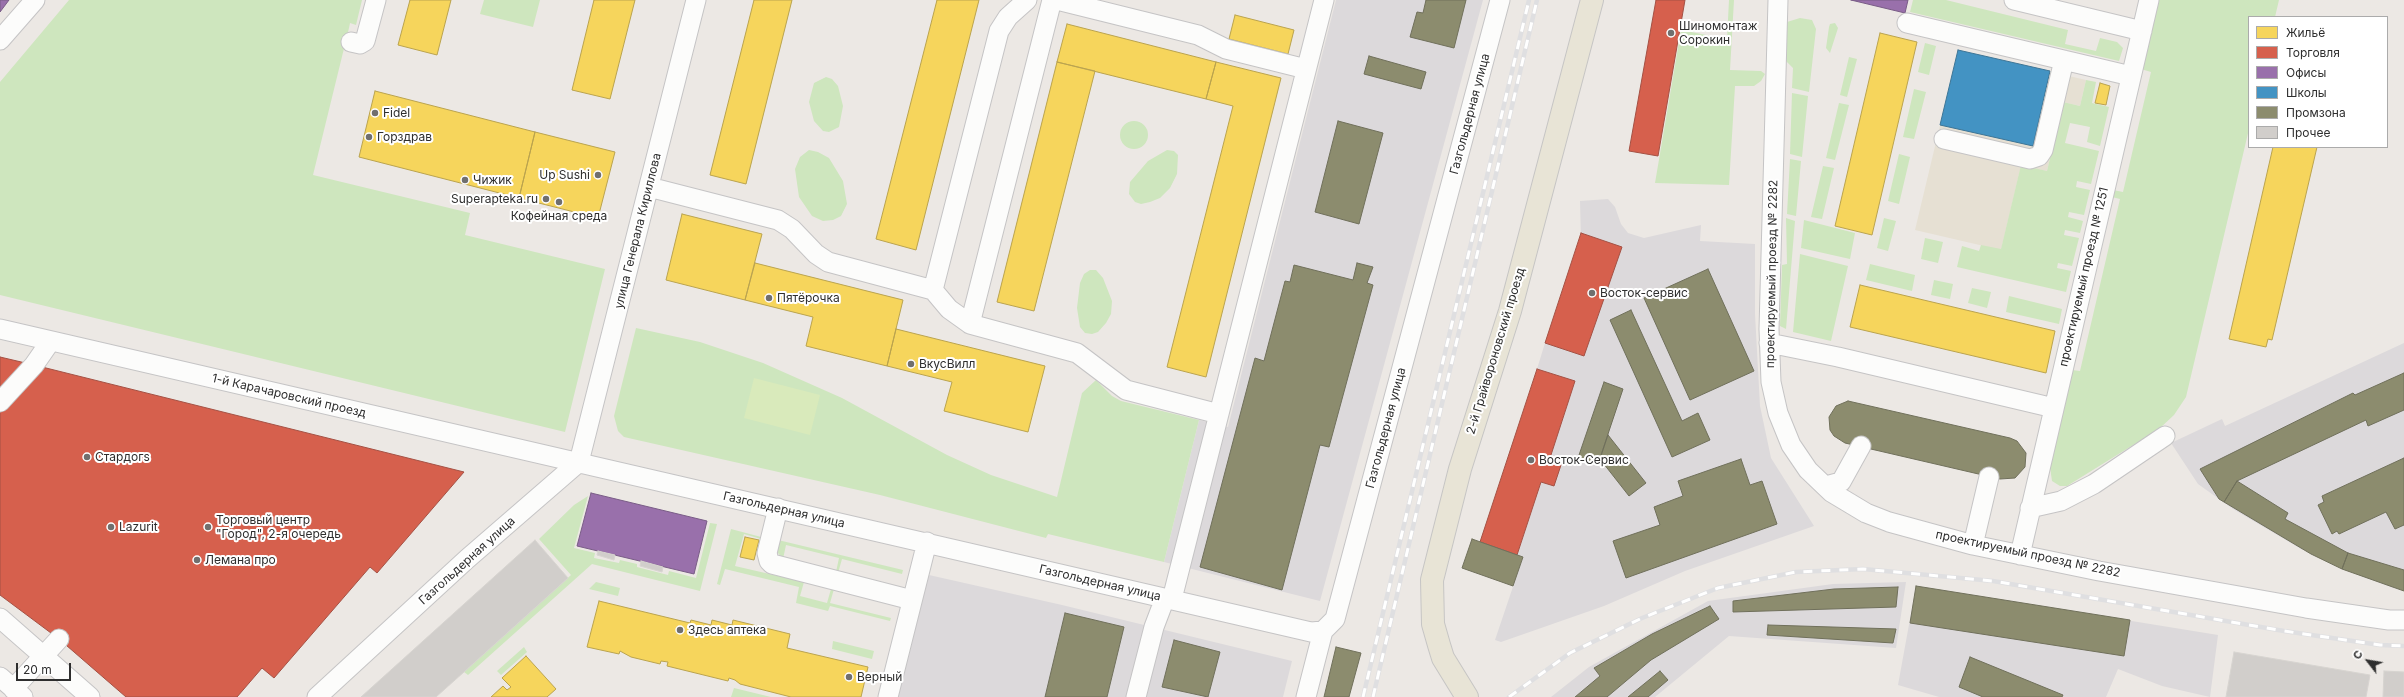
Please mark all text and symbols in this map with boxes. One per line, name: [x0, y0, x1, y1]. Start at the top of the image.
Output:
legend: [2248, 16, 2388, 148]
place label: Шиномонтаж Сорокин: [1679, 19, 1757, 47]
text: Жильё: [2286, 25, 2325, 40]
marker: Шиномонтаж Сорокин: [1666, 28, 1676, 38]
text: Торговля: [2286, 45, 2340, 60]
street label: Газгольдерная улица: [1447, 52, 1493, 176]
text: Офисы: [2286, 65, 2326, 80]
text: Школы: [2286, 85, 2327, 100]
text: Промзона: [2286, 105, 2346, 120]
place label: Fidel: [383, 106, 410, 120]
marker: Fidel: [370, 108, 380, 118]
text: Прочее: [2286, 125, 2331, 140]
place label: Горздрав: [377, 130, 432, 144]
marker: Горздрав: [364, 132, 374, 142]
street label: улица Генерала Кириллова: [612, 152, 664, 310]
place label: Up Sushi: [539, 168, 590, 182]
marker: Up Sushi: [593, 170, 603, 180]
place label: Чижик: [473, 173, 512, 187]
marker: Чижик: [460, 175, 470, 185]
street label: проектируемый проезд № 2282: [1763, 180, 1781, 368]
street label: проектируемый проезд № 1251: [2056, 186, 2112, 368]
place label: Superapteka.ru: [451, 192, 538, 206]
marker: Superapteka.ru: [541, 194, 551, 204]
marker: Кофейная среда: [554, 197, 564, 207]
place label: Кофейная среда: [511, 209, 607, 223]
street label: 2-й Грайвороновский проезд: [1464, 266, 1528, 436]
place label: Восток-сервис: [1600, 286, 1688, 300]
marker: Восток-сервис: [1587, 288, 1597, 298]
place label: Пятёрочка: [777, 291, 840, 305]
marker: Пятёрочка: [764, 293, 774, 303]
place label: ВкусВилл: [919, 357, 975, 371]
marker: ВкусВилл: [906, 359, 916, 369]
street label: Газгольдерная улица: [1363, 366, 1409, 490]
street label: 1-й Карачаровский проезд: [210, 371, 368, 421]
place label: Стардогs: [95, 450, 150, 464]
marker: Стардогs: [82, 452, 92, 462]
place label: Восток-Сервис: [1539, 453, 1629, 467]
marker: Восток-Сервис: [1526, 455, 1536, 465]
street label: Газгольдерная улица: [722, 489, 846, 531]
place label: Торговый центр "Город", 2-я очередь: [216, 513, 341, 541]
street label: Газгольдерная улица: [416, 514, 518, 608]
place label: Lazurit: [119, 520, 158, 534]
marker: Lazurit: [106, 522, 116, 532]
marker: Торговый центр "Город", 2-я очередь: [203, 522, 213, 532]
street label: проектируемый проезд № 2282: [1934, 527, 2122, 581]
place label: Лемана про: [205, 553, 276, 567]
marker: Лемана про: [192, 555, 202, 565]
street label: Газгольдерная улица: [1038, 562, 1162, 604]
place label: Здесь аптека: [688, 623, 766, 637]
marker: Здесь аптека: [675, 625, 685, 635]
north arrow: [2348, 641, 2388, 681]
text: С: [2350, 648, 2366, 662]
scale bar: [18, 655, 73, 681]
text: 20 m: [23, 662, 52, 677]
place label: Верный: [857, 670, 902, 684]
marker: Верный: [844, 672, 854, 682]

